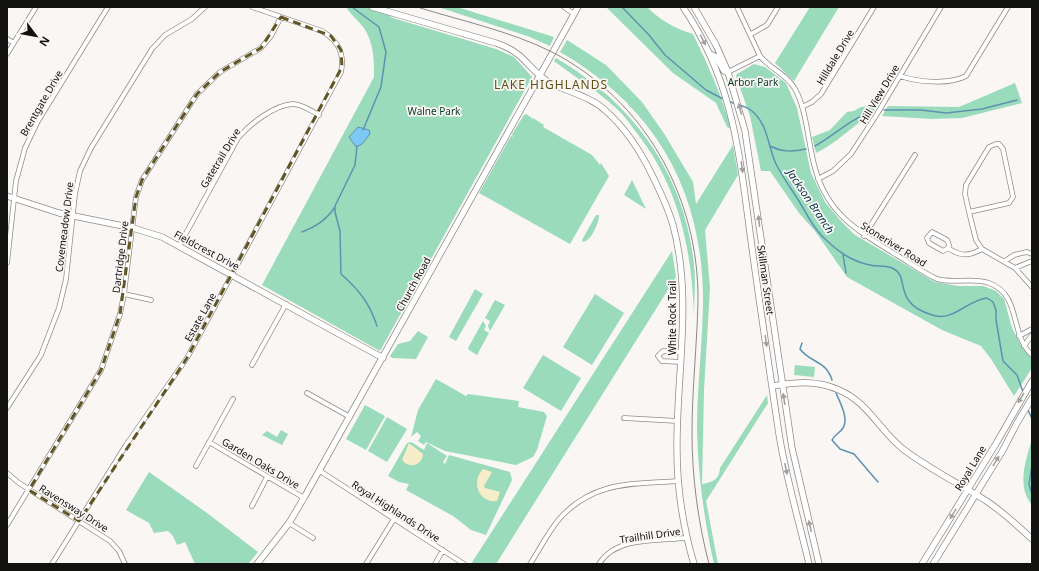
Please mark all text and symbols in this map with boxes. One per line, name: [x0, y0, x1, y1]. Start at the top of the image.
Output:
north arrow: [16, 16, 56, 56]
street label: Hilldale Drive: [813, 26, 857, 87]
text: N: [36, 34, 54, 49]
one-way arrow: [700, 35, 706, 46]
street label: Hill View Drive: [856, 61, 902, 126]
street label: Brentgate Drive: [16, 67, 66, 139]
park label: Arbor Park: [728, 75, 779, 89]
district label: LAKE HIGHLANDS: [494, 76, 608, 93]
one-way arrow: [737, 102, 743, 114]
park label: Walne Park: [408, 104, 461, 118]
street label: Gatetrail Drive: [197, 125, 244, 191]
one-way arrow: [739, 161, 745, 173]
water label: Jackson Branch: [783, 164, 838, 236]
street label: Covemeadow Drive: [52, 181, 77, 273]
one-way arrow: [756, 215, 762, 227]
street label: Stoneriver Road: [858, 218, 930, 270]
street label: Dartridge Drive: [109, 220, 131, 294]
street label: Fieldcrest Drive: [172, 227, 242, 273]
street label: Skillman Street: [754, 244, 778, 316]
street label: Church Road: [392, 254, 434, 314]
street label: White Rock Trail: [665, 281, 679, 355]
street label: Estate Lane: [181, 290, 219, 344]
one-way arrow: [763, 335, 769, 347]
one-way arrow: [781, 393, 787, 405]
one-way arrow: [1017, 393, 1025, 403]
street label: Garden Oaks Drive: [220, 434, 303, 492]
street label: Royal Lane: [951, 442, 989, 493]
one-way arrow: [993, 455, 1000, 467]
one-way arrow: [784, 463, 790, 475]
street label: Royal Highlands Drive: [349, 477, 443, 545]
street label: Ravensway Drive: [37, 481, 112, 535]
one-way arrow: [949, 508, 956, 520]
one-way arrow: [806, 520, 812, 532]
street label: Trailhill Drive: [619, 524, 682, 546]

